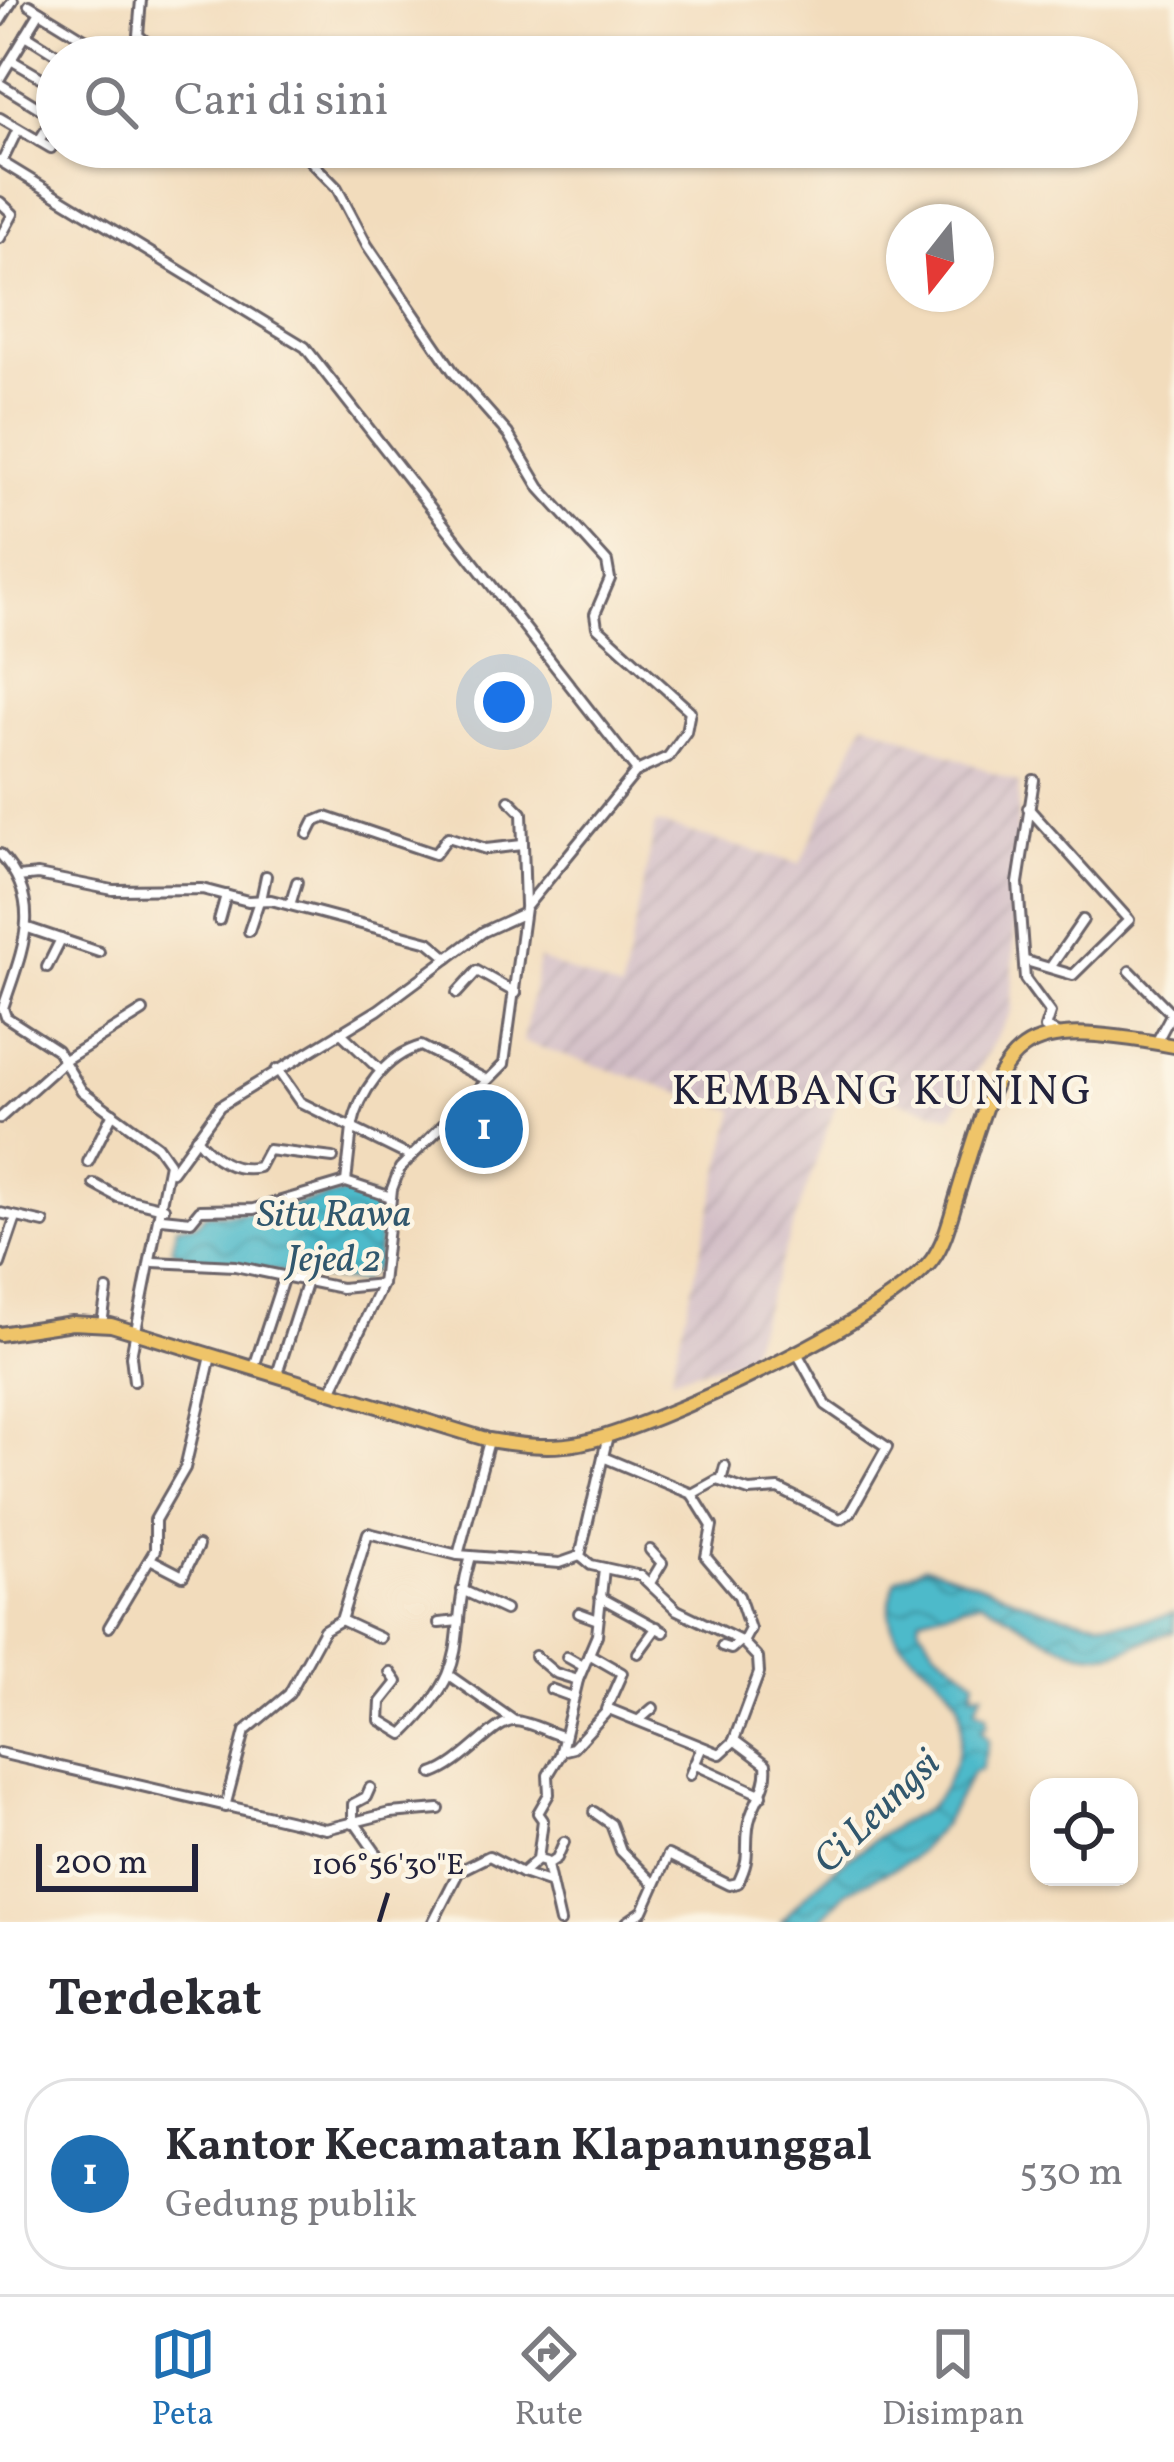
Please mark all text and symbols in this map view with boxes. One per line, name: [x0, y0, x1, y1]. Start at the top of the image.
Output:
search box: [36, 36, 1138, 168]
icon: search: [78, 69, 144, 135]
text: Cari di sini: [174, 71, 388, 134]
north arrow: [886, 204, 994, 312]
your location: [474, 672, 534, 732]
district label: KEMBANG KUNING: [671, 1064, 1095, 1123]
pin: 1: [445, 1084, 523, 1174]
water label: Situ Rawa Jejed 2: [257, 1189, 411, 1288]
water label: Ci Leungsi: [803, 1738, 954, 1887]
map controls: [1030, 1778, 1138, 1886]
button: locate: [1030, 1778, 1138, 1886]
scale bar: [36, 1838, 198, 1891]
text: 200 m: [54, 1842, 148, 1888]
text: 106°56'30"E: [312, 1845, 464, 1887]
text: Terdekat: [48, 1965, 262, 2036]
text: Kantor Kecamatan Klapanunggal: [165, 2116, 872, 2179]
text: 1: [82, 2147, 98, 2201]
text: 530 m: [1019, 2147, 1123, 2201]
text: Gedung publik: [165, 2179, 417, 2233]
tab: Peta: [150, 2321, 216, 2439]
tab: Rute: [515, 2321, 583, 2439]
tab: Disimpan: [882, 2321, 1024, 2439]

